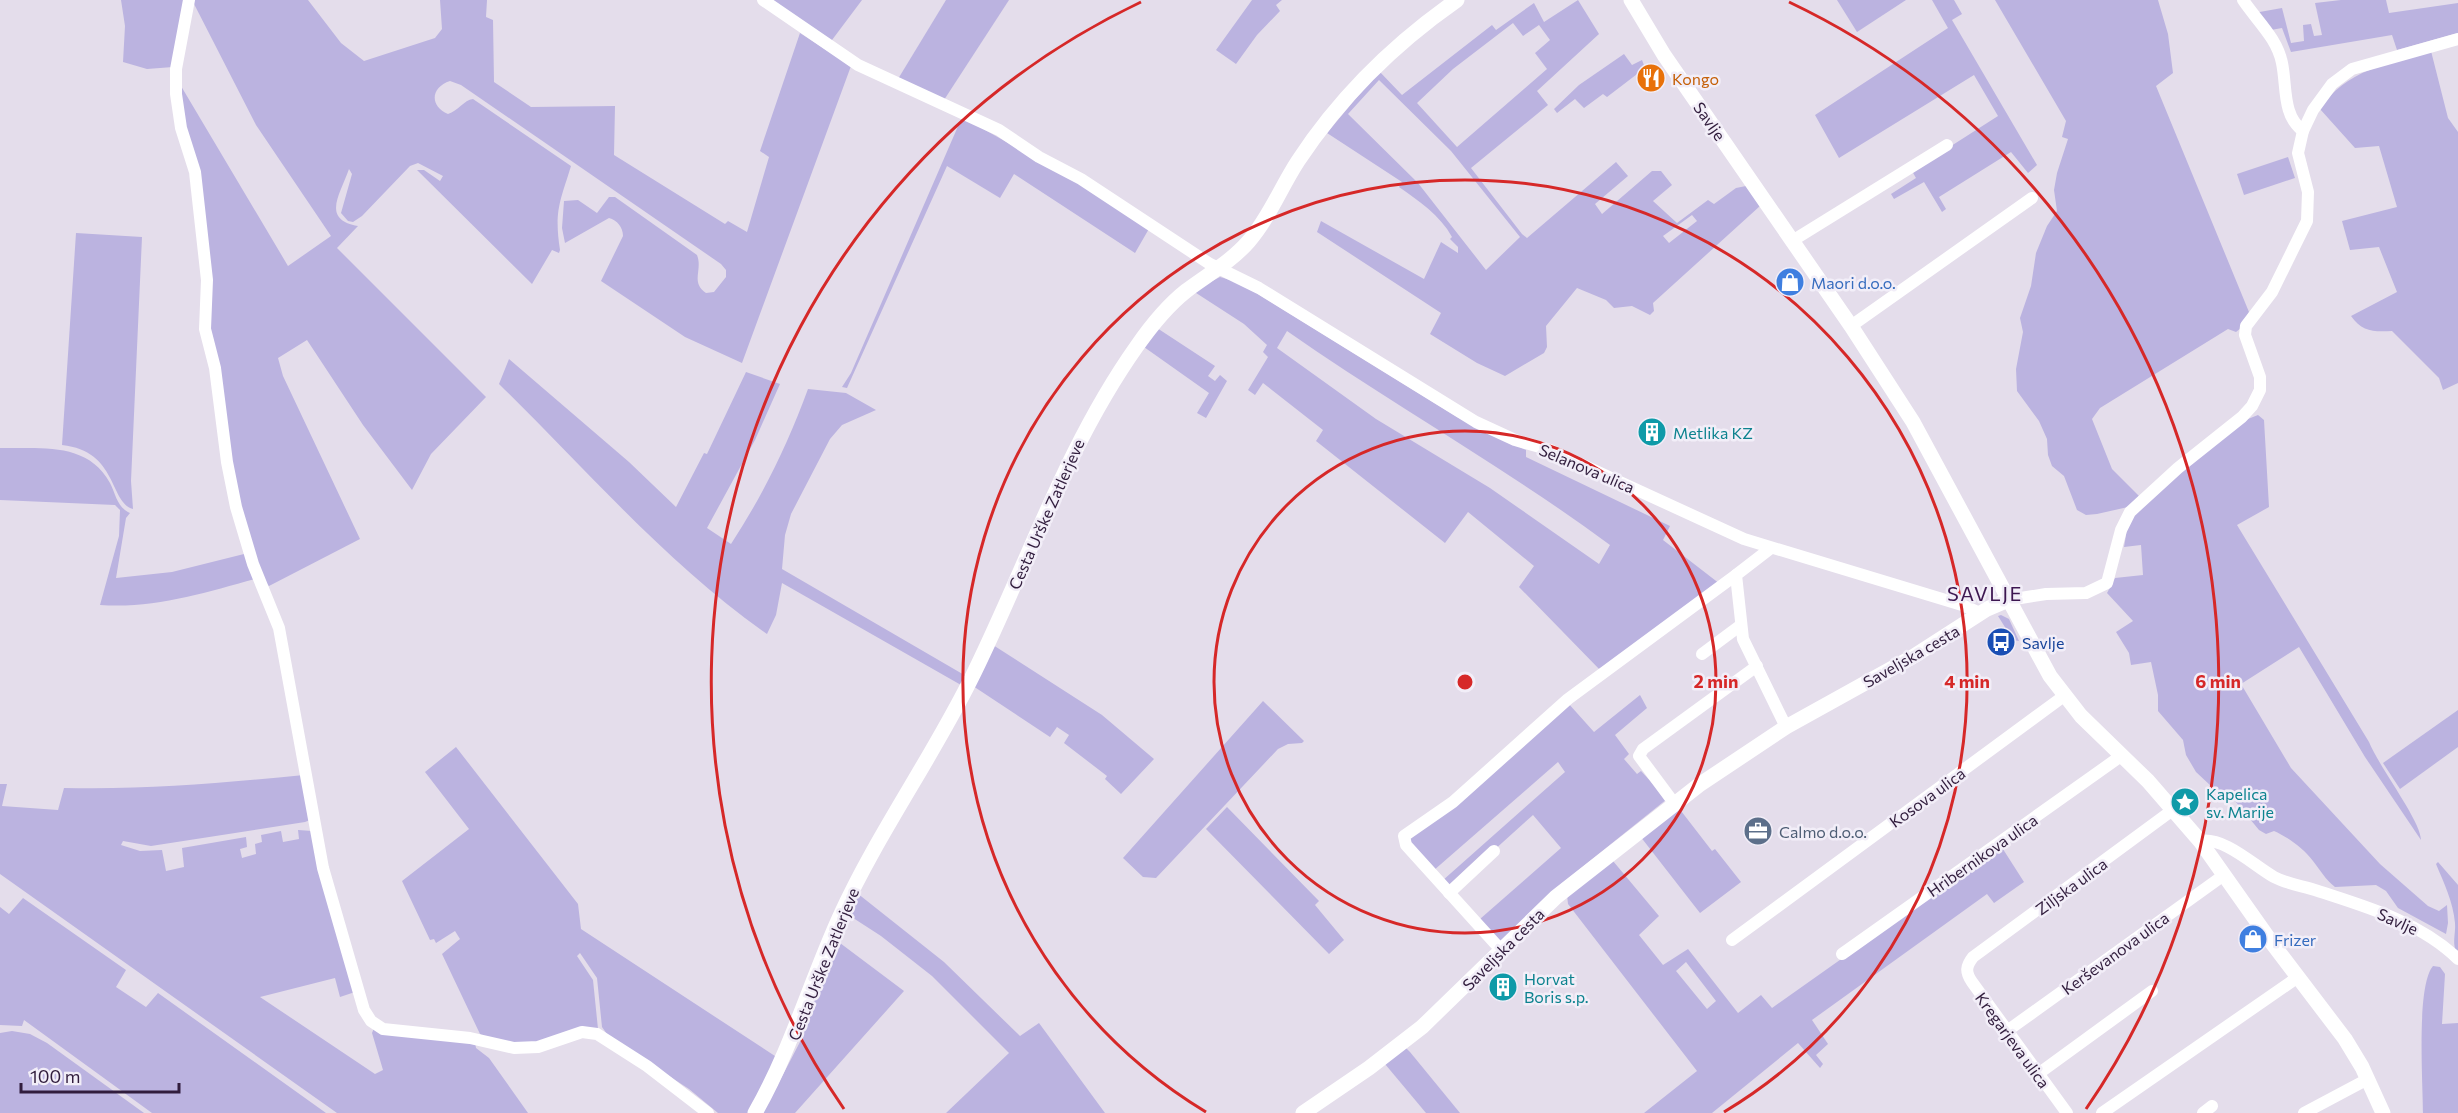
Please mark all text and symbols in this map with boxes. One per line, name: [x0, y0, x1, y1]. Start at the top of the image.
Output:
restaurant icon: Kongo: [1635, 62, 1667, 94]
place label: Kongo: [1672, 69, 1719, 88]
street label: Savlje: [1690, 98, 1730, 144]
shop icon: Maori d.o.o.: [1774, 266, 1806, 298]
place label: Maori d.o.o.: [1811, 273, 1896, 292]
building icon: Metlika KZ: [1636, 416, 1668, 448]
place label: Metlika KZ: [1673, 423, 1753, 442]
street label: Cesta Urške Zatlerjeve: [1004, 436, 1088, 592]
street label: Selanova ulica: [1537, 439, 1637, 497]
district label: SAVLJE: [1947, 581, 2023, 605]
street label: Saveljska cesta: [1859, 621, 1963, 691]
bus stop icon: Savlje: [1985, 626, 2017, 658]
place label: Savlje: [2022, 633, 2064, 652]
text: 2 min: [1694, 670, 1738, 692]
text: 4 min: [1944, 670, 1990, 692]
text: 6 min: [2195, 670, 2241, 692]
centre of rings: [1455, 672, 1475, 692]
street label: Kosova ulica: [1885, 763, 1969, 831]
place label: Kapelica sv. Marije: [2206, 784, 2274, 821]
place icon: Kapelica sv. Marije: [2169, 786, 2201, 818]
street label: Hribernikova ulica: [1923, 810, 2041, 900]
office icon: Calmo d.o.o.: [1742, 815, 1774, 847]
place label: Calmo d.o.o.: [1779, 822, 1867, 841]
street label: Ziljska ulica: [2032, 854, 2110, 918]
street label: Cesta Urške Zatlerjeve: [784, 885, 862, 1043]
street label: Saveljska cesta: [1458, 904, 1548, 994]
street label: Savlje: [2375, 904, 2421, 938]
street label: Kerševanova ulica: [2058, 908, 2172, 998]
shop icon: Frizer: [2237, 923, 2269, 955]
place label: Frizer: [2274, 930, 2317, 949]
place label: Horvat Boris s.p.: [1524, 969, 1589, 1006]
building icon: Horvat Boris s.p.: [1487, 971, 1519, 1003]
street label: Kregarjeva ulica: [1972, 988, 2054, 1092]
scale bar: [21, 1056, 178, 1094]
text: 100 m: [30, 1065, 80, 1087]

